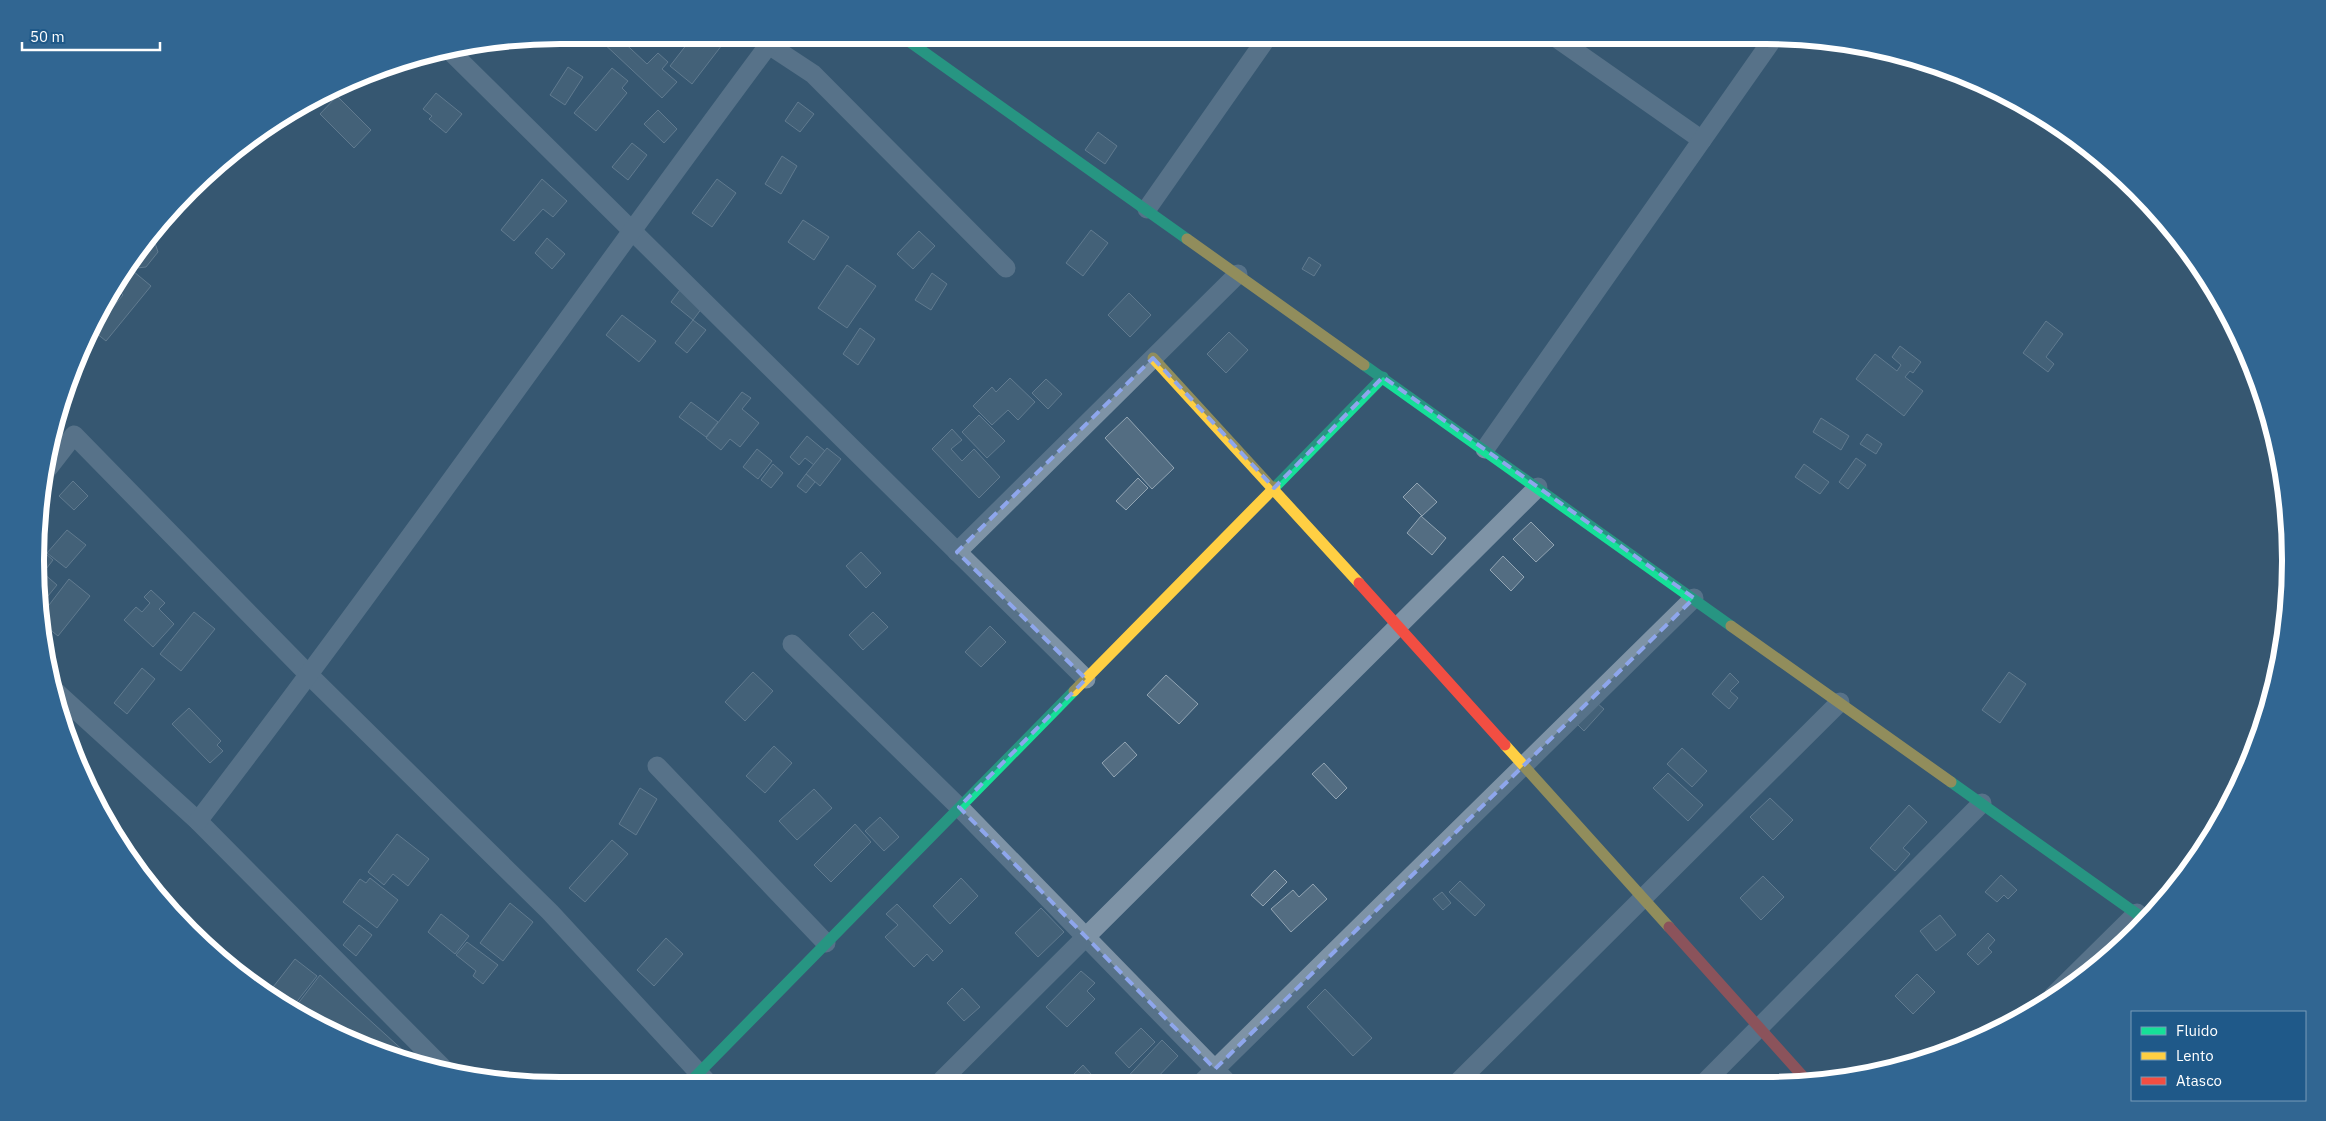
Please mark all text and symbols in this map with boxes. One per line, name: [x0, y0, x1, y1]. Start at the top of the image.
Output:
scale bar: [22, 20, 160, 52]
text: 50 m: [30, 27, 65, 46]
legend: [2131, 1011, 2306, 1101]
text: Fluido: [2176, 1021, 2218, 1040]
text: Lento: [2176, 1046, 2214, 1065]
text: Atasco: [2176, 1071, 2222, 1090]

